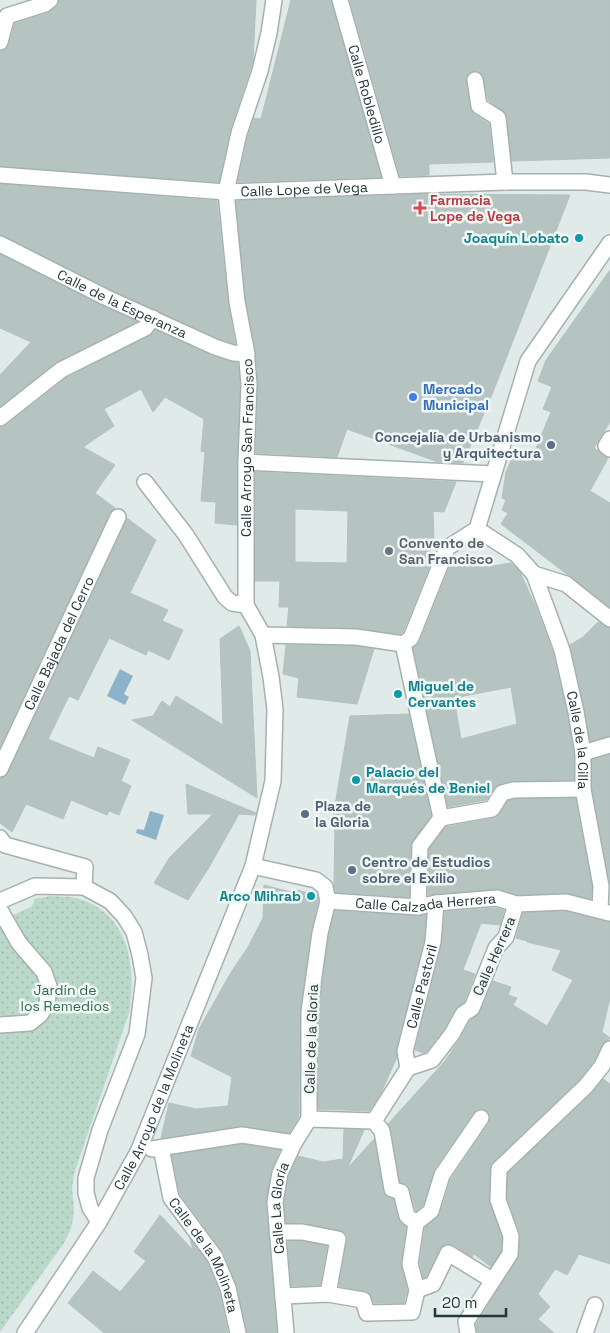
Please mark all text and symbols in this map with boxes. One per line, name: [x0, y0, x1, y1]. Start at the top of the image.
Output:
street label: Calle Robledillo: [344, 43, 390, 146]
street label: Calle Lope de Vega: [240, 178, 368, 200]
place label: Farmacia Lope de Vega: [430, 191, 520, 225]
marker: Farmacia Lope de Vega: [414, 202, 426, 214]
place label: Joaquín Lobato: [464, 229, 569, 247]
marker: Joaquín Lobato: [573, 232, 585, 244]
street label: Calle de la Esperanza: [54, 265, 190, 342]
street label: Calle Arroyo San Francisco: [237, 358, 258, 537]
place label: Mercado Municipal: [423, 380, 489, 414]
marker: Mercado Municipal: [407, 391, 419, 403]
place label: Concejalía de Urbanismo y Arquitectura: [375, 428, 541, 462]
marker: Concejalía de Urbanismo y Arquitectura: [545, 439, 557, 451]
place label: Convento de San Francisco: [399, 534, 493, 568]
marker: Convento de San Francisco: [383, 545, 395, 557]
street label: Calle Bajada del Cerro: [20, 573, 98, 713]
place label: Miguel de Cervantes: [408, 677, 476, 711]
marker: Miguel de Cervantes: [392, 688, 404, 700]
street label: Calle de la Cilla: [563, 689, 592, 789]
place label: Palacio del Marqués de Beniel: [366, 763, 490, 797]
marker: Palacio del Marqués de Beniel: [350, 774, 362, 786]
place label: Plaza de la Gloria: [315, 797, 371, 831]
marker: Plaza de la Gloria: [299, 808, 311, 820]
place label: Centro de Estudios sobre el Exilio: [362, 853, 490, 887]
marker: Centro de Estudios sobre el Exilio: [346, 864, 358, 876]
place label: Arco Mihrab: [219, 887, 301, 905]
street label: Calle Calzada Herrera: [355, 889, 497, 916]
marker: Arco Mihrab: [305, 890, 317, 902]
street label: Calle Herrera: [469, 914, 519, 998]
street label: Calle Pastoril: [402, 942, 441, 1030]
park label: Jardín de los Remedios: [21, 981, 109, 1015]
street label: Calle de la Gloria: [300, 984, 322, 1094]
street label: Calle Arroyo de la Molineta: [110, 1022, 197, 1193]
street label: Calle La Gloria: [266, 1159, 293, 1255]
street label: Calle de la Molineta: [165, 1194, 242, 1314]
scale bar: [435, 1286, 506, 1318]
text: 20 m: [442, 1293, 477, 1312]

